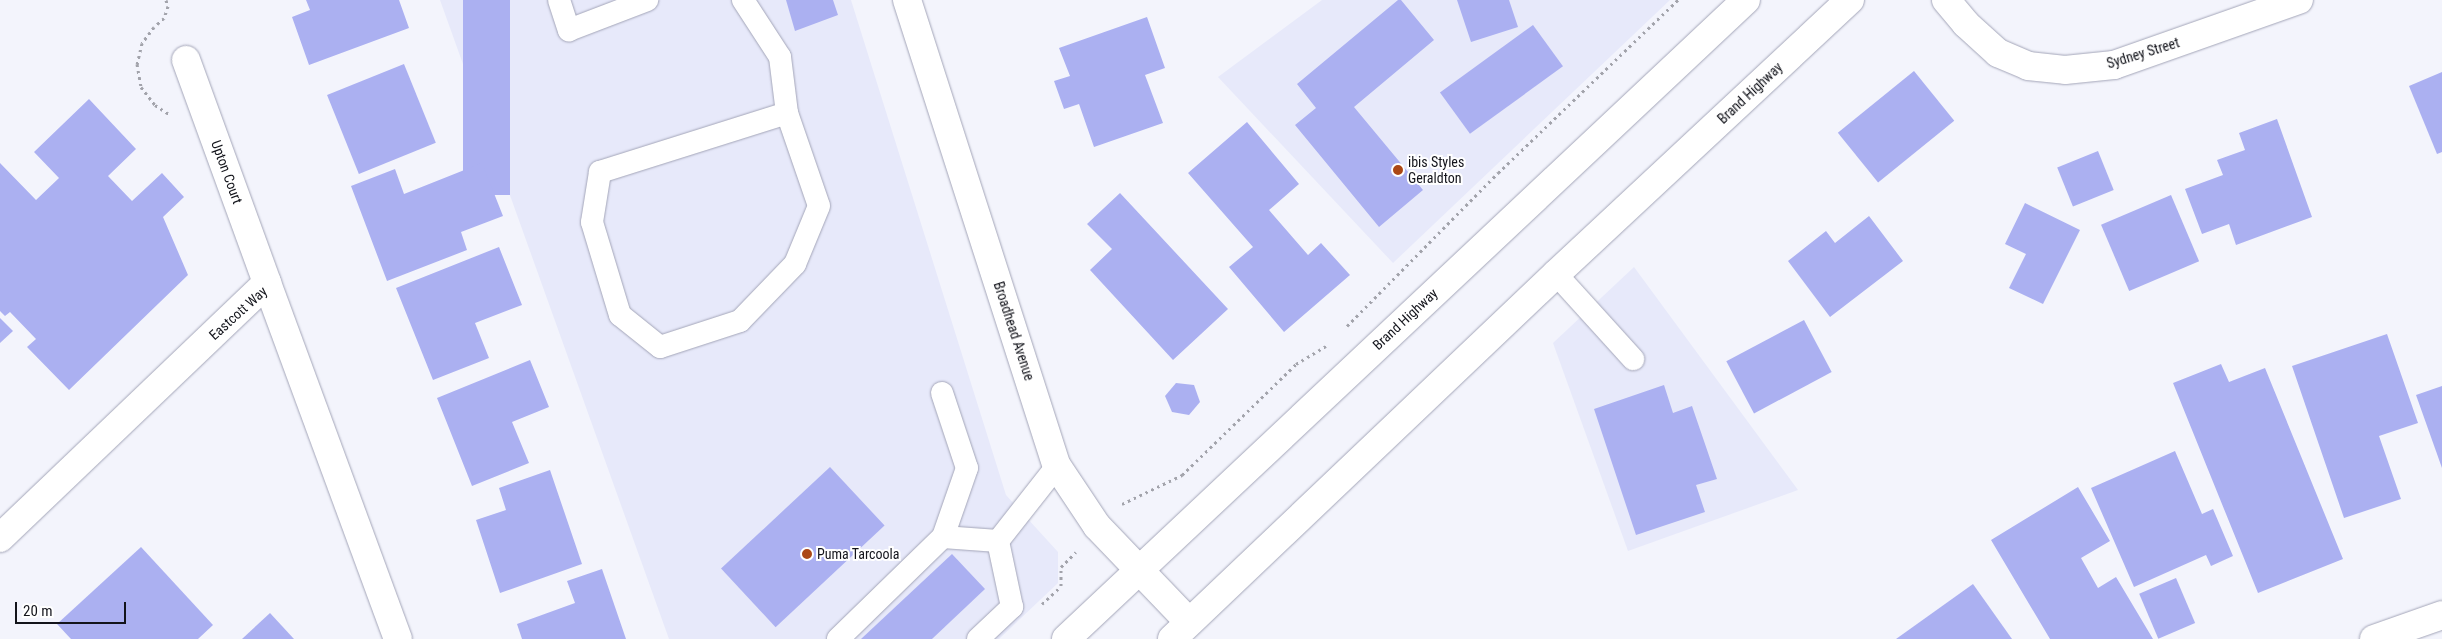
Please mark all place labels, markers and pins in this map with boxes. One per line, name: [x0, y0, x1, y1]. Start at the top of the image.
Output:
place label: ibis Styles Geraldton: [1408, 154, 1464, 186]
marker: ibis Styles Geraldton: [1392, 164, 1404, 176]
place label: Puma Tarcoola: [817, 546, 900, 562]
marker: Puma Tarcoola: [801, 548, 813, 560]

